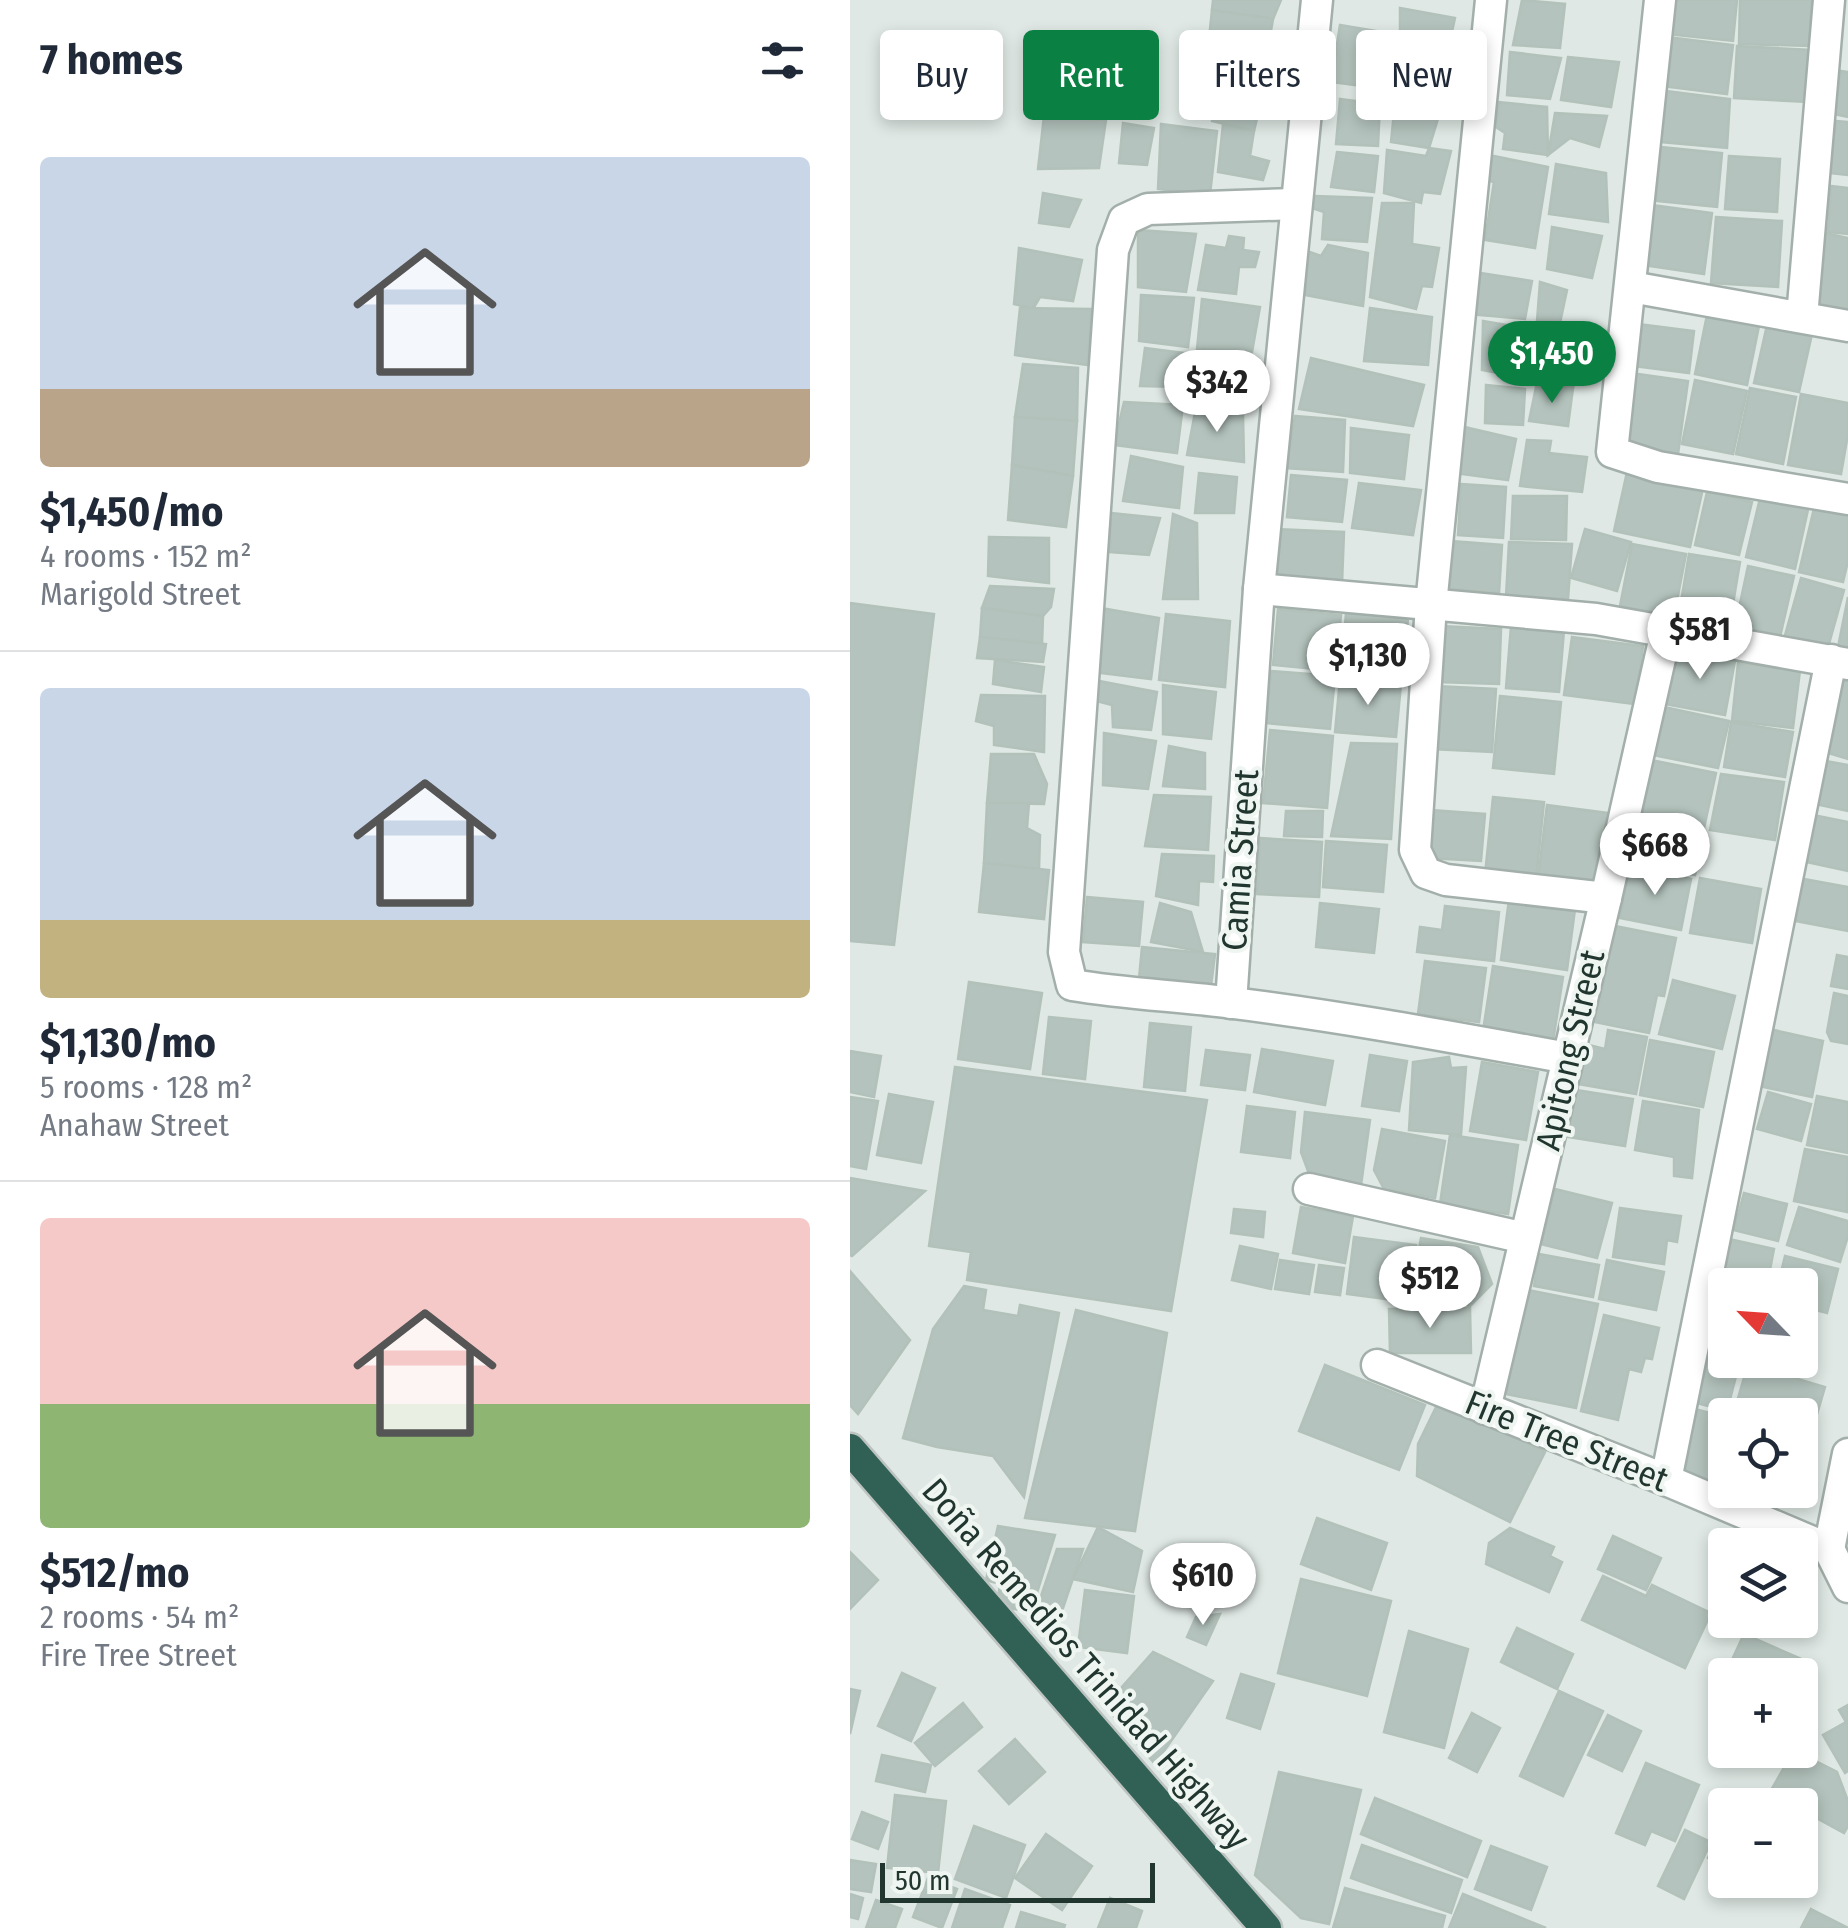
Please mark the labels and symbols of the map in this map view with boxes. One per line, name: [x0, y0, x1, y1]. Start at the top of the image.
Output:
pin: $1,450: [1471, 321, 1633, 406]
pin: $342: [1158, 350, 1276, 435]
pin: $581: [1641, 597, 1759, 682]
pin: $1,130: [1287, 623, 1449, 708]
street label: Camia Street: [1213, 767, 1267, 952]
pin: $668: [1596, 813, 1714, 898]
street label: Apitong Street: [1527, 945, 1614, 1154]
pin: $512: [1371, 1246, 1489, 1331]
north arrow: [1708, 1268, 1818, 1378]
street label: Fire Tree Street: [1459, 1381, 1675, 1501]
street label: Doña Remedios Trinidad Highway: [913, 1470, 1259, 1858]
pin: $610: [1144, 1543, 1262, 1628]
scale bar: [880, 1858, 1155, 1902]

